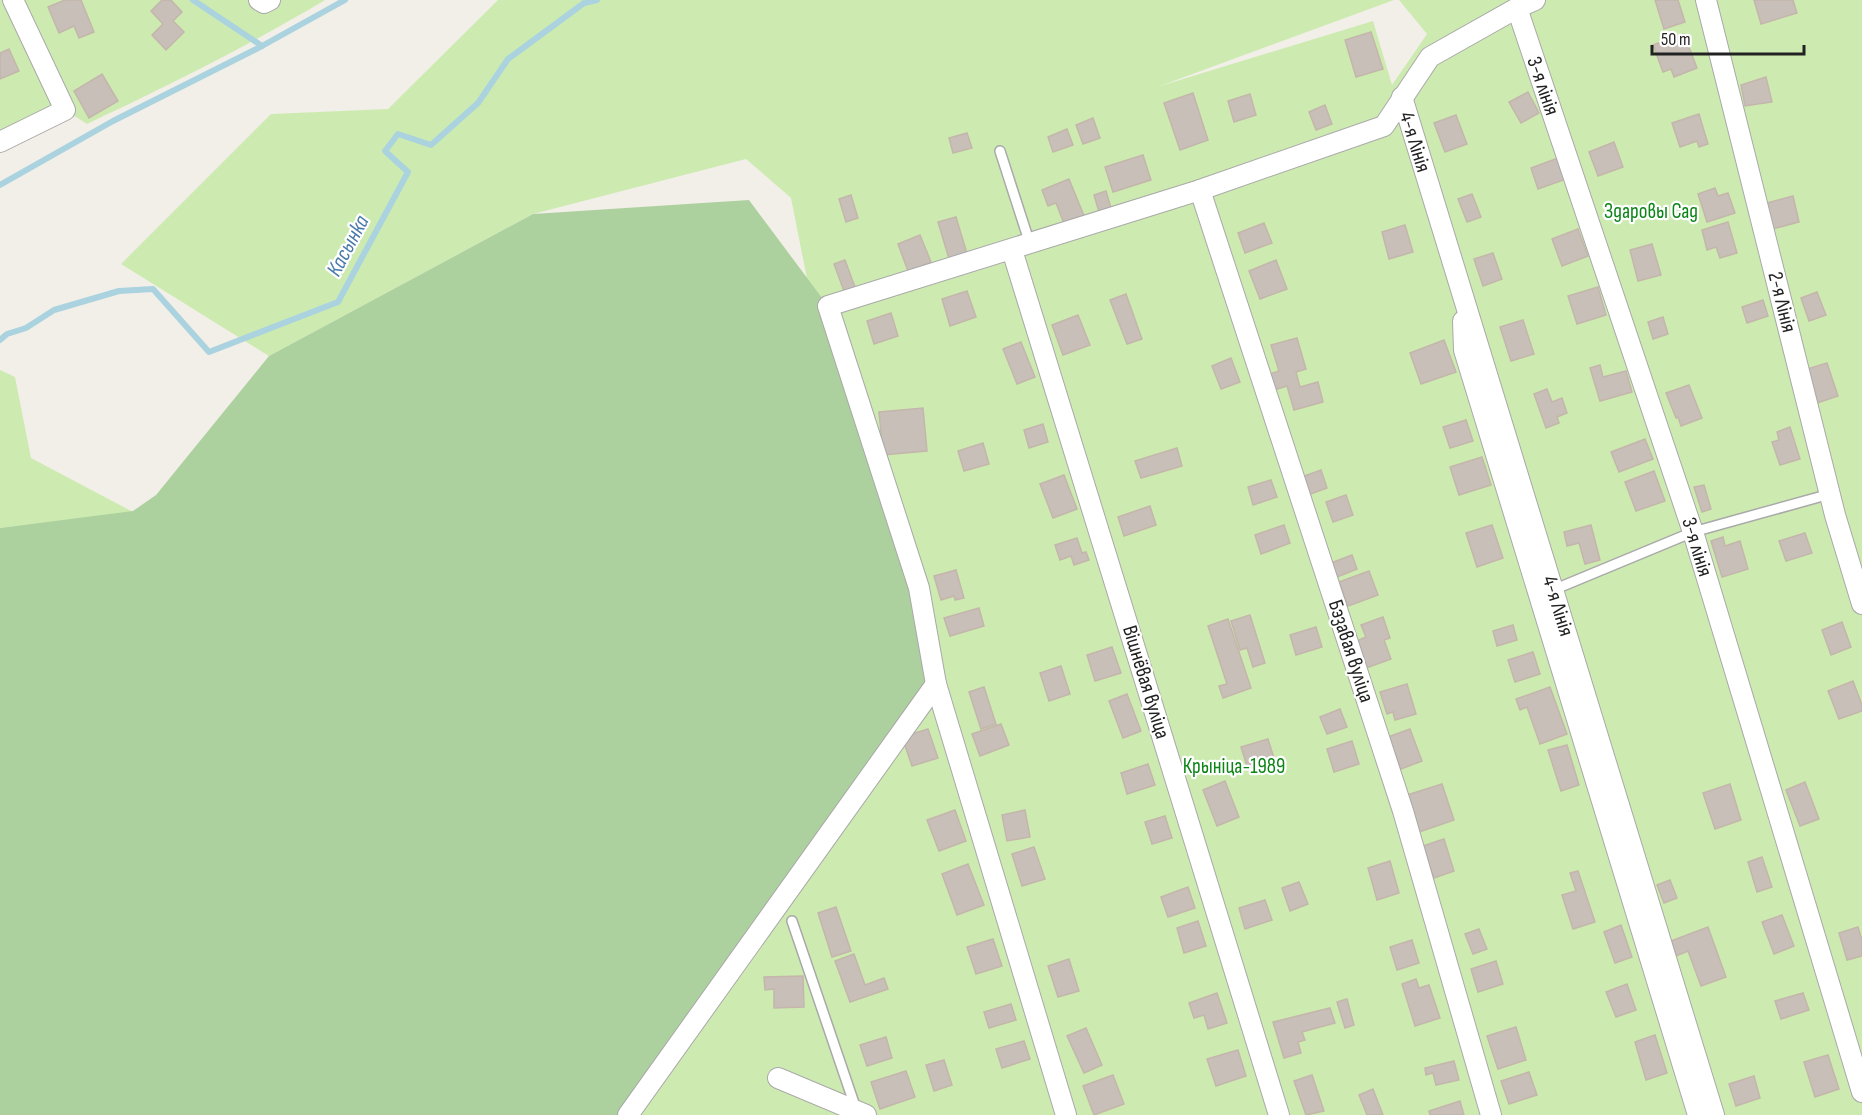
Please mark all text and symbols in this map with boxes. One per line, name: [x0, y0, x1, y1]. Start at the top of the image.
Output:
scale bar: [1652, 18, 1804, 56]
text: 50 m: [1661, 29, 1691, 50]
street label: 3-я лінія: [1521, 53, 1565, 119]
street label: 4-я Лінія: [1394, 109, 1436, 175]
park label: Здаровы Сад: [1604, 199, 1698, 224]
water label: Касынка: [321, 211, 375, 281]
street label: 2-я Лінія: [1762, 269, 1802, 335]
street label: 3-я лінія: [1676, 514, 1718, 580]
street label: 4-я Лінія: [1537, 573, 1579, 639]
street label: Бэзавая вуліца: [1323, 597, 1379, 705]
street label: Вішнёвая вуліца: [1117, 622, 1175, 742]
park label: Крыніца-1989: [1183, 754, 1285, 779]

